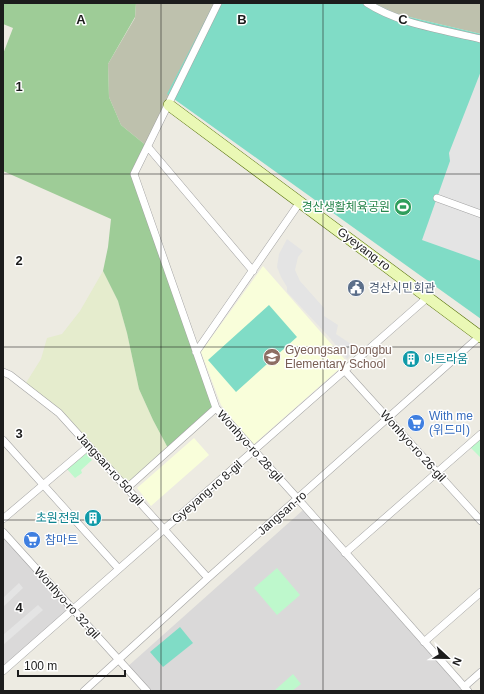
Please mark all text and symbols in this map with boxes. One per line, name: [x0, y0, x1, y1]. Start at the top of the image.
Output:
text: A: [76, 12, 86, 27]
text: B: [237, 12, 247, 27]
text: C: [398, 12, 408, 27]
text: 1: [15, 79, 23, 94]
sports icon: 경산생활체육공원: [393, 197, 413, 217]
place label: 경산생활체육공원: [302, 200, 390, 214]
street label: Gyeyang-ro: [335, 225, 394, 274]
text: 2: [15, 253, 23, 268]
public building icon: 경산시민회관: [346, 278, 366, 298]
place label: 경산시민회관: [369, 281, 435, 295]
place label: Gyeongsan Dongbu Elementary School: [285, 343, 392, 371]
school or university icon: Gyeongsan Dongbu Elementary School: [262, 347, 282, 367]
building icon: 아트라움: [401, 349, 421, 369]
place label: 아트라움: [424, 352, 468, 366]
street label: Wonhyo-ro 28-gil: [214, 407, 286, 485]
street label: Wonhyo-ro 26-gil: [377, 407, 449, 485]
place label: With me (위드미): [429, 409, 473, 437]
supermarket icon: With me (위드미): [406, 413, 426, 433]
text: 3: [15, 426, 23, 441]
street label: Jangsan-ro 50-gil: [74, 430, 146, 508]
street label: Gyeyang-ro 8-gil: [169, 458, 245, 526]
street label: Jangsan-ro: [255, 488, 309, 538]
building icon: 초원전원: [83, 508, 103, 528]
place label: 초원전원: [36, 511, 80, 525]
supermarket icon: 참마트: [22, 530, 42, 550]
place label: 참마트: [45, 533, 78, 547]
street label: Wonhyo-ro 32-gil: [31, 564, 103, 642]
text: 4: [15, 600, 23, 615]
north arrow: [428, 638, 468, 678]
scale bar: [18, 652, 125, 678]
text: N: [450, 656, 464, 668]
text: 100 m: [24, 659, 57, 673]

